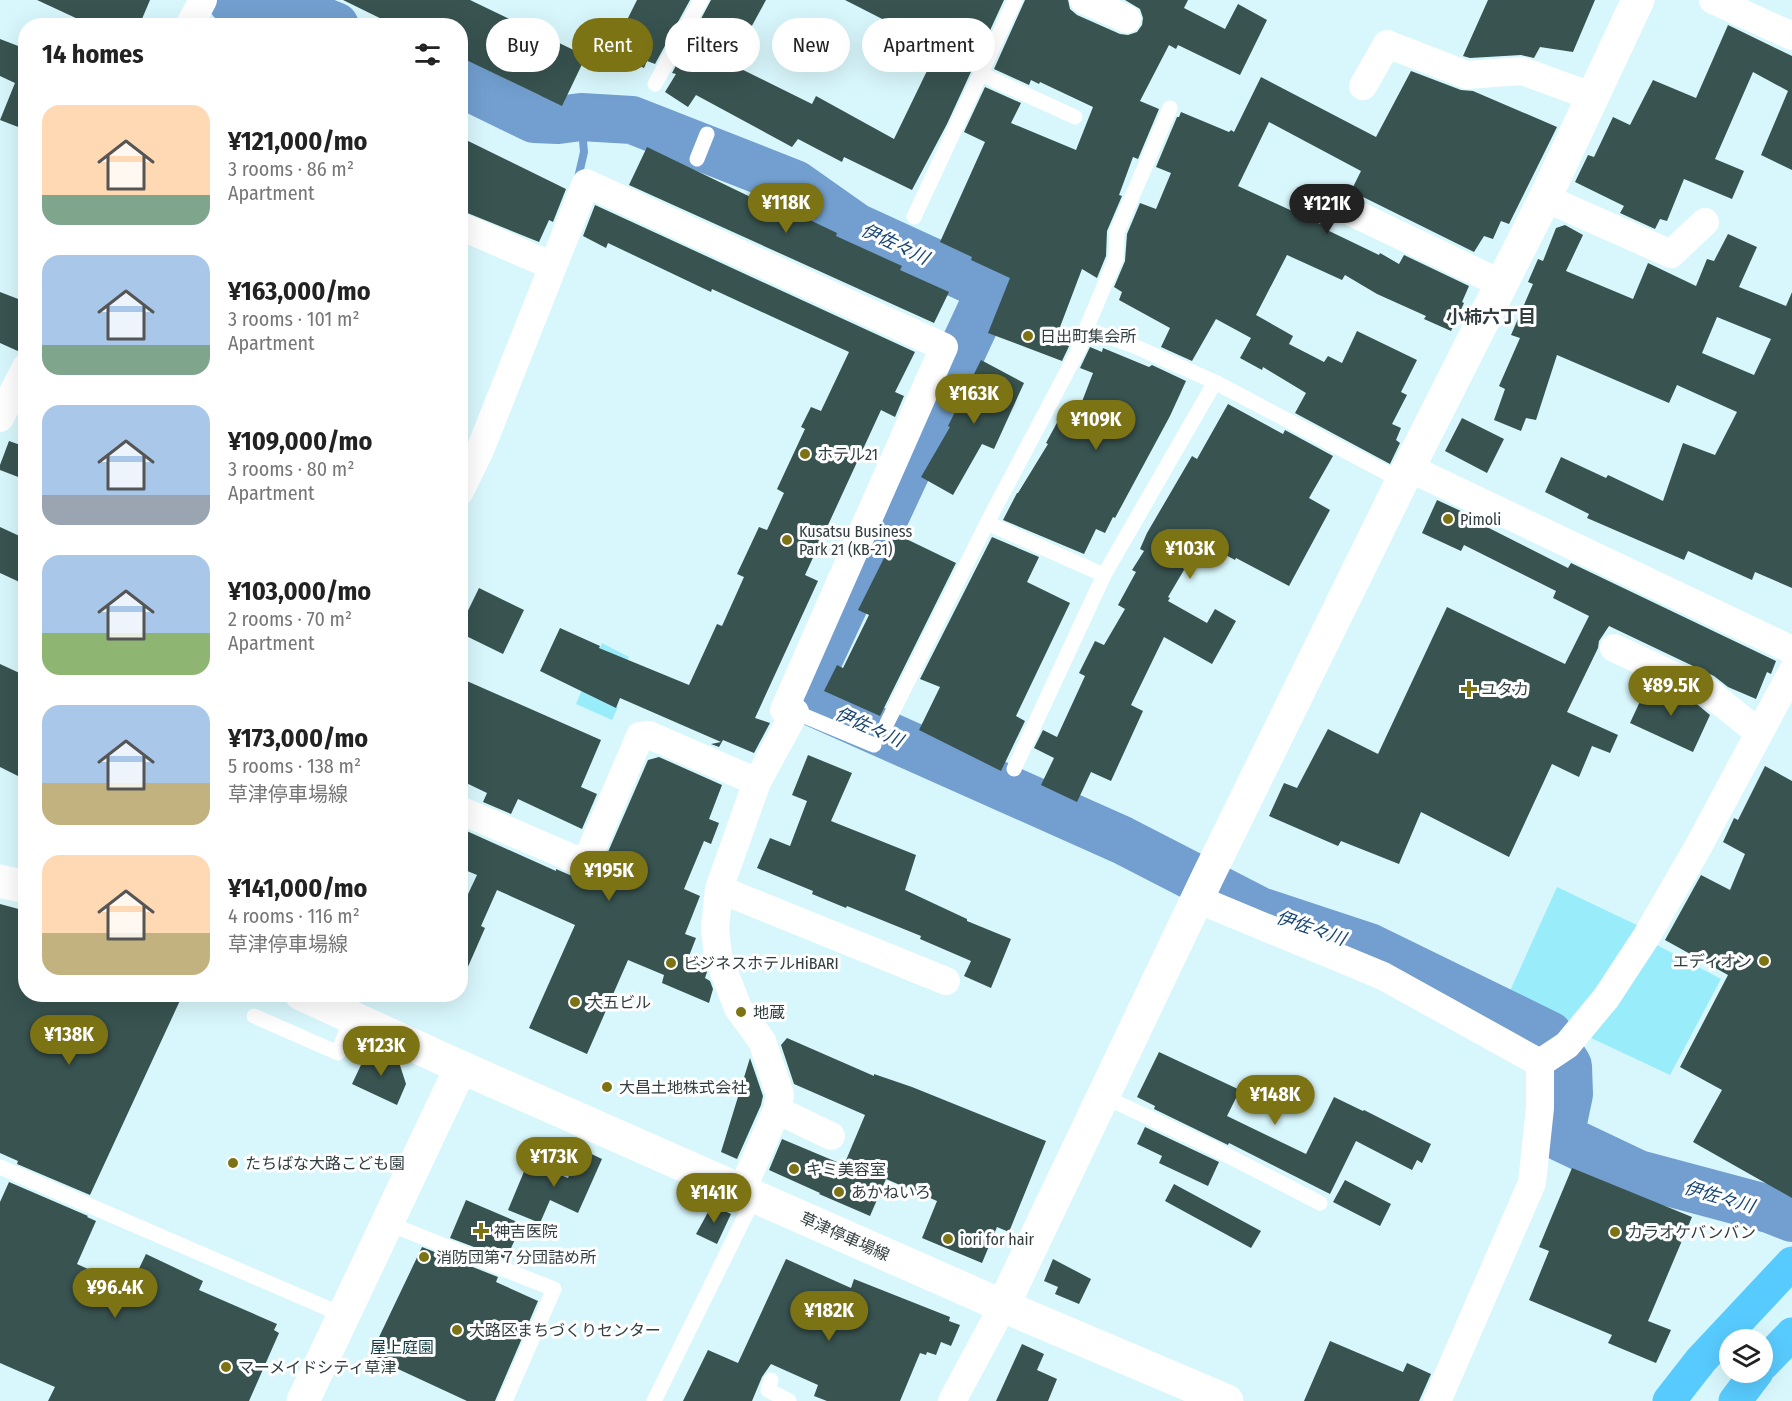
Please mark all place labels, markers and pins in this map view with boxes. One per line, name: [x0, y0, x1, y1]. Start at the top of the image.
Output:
pin: ¥118K: [744, 183, 828, 234]
pin: ¥121K: [1285, 184, 1369, 235]
place label: 日出町集会所: [1040, 327, 1136, 346]
marker: 日出町集会所: [1021, 329, 1035, 343]
pin: ¥163K: [932, 374, 1016, 425]
pin: ¥109K: [1054, 400, 1138, 451]
place label: ホテル21: [817, 445, 878, 464]
marker: ホテル21: [798, 447, 812, 461]
place label: Pimoli: [1460, 510, 1501, 529]
marker: Pimoli: [1441, 512, 1455, 526]
place label: Kusatsu Business Park 21 (KB-21): [799, 522, 912, 559]
pin: ¥103K: [1148, 529, 1232, 580]
marker: Kusatsu Business Park 21 (KB-21): [780, 533, 794, 547]
pin: ¥89.5K: [1622, 666, 1720, 717]
place label: ユタカ: [1481, 680, 1529, 699]
marker: ユタカ: [1462, 682, 1476, 696]
pin: ¥195K: [567, 851, 651, 902]
place label: エディオン: [1673, 952, 1752, 971]
place label: ビジネスホテルHiBARI: [683, 954, 839, 973]
marker: エディオン: [1757, 954, 1771, 968]
marker: ビジネスホテルHiBARI: [664, 956, 678, 970]
place label: 大五ビル: [587, 993, 651, 1012]
marker: 大五ビル: [568, 995, 582, 1009]
place label: 地蔵: [753, 1003, 785, 1022]
marker: 地蔵: [734, 1005, 748, 1019]
pin: ¥138K: [27, 1015, 111, 1066]
pin: ¥123K: [339, 1026, 423, 1077]
pin: ¥148K: [1233, 1075, 1317, 1126]
place label: 大昌土地株式会社: [619, 1078, 747, 1097]
marker: 大昌土地株式会社: [600, 1080, 614, 1094]
pin: ¥173K: [512, 1137, 596, 1188]
place label: たちばな大路こども園: [245, 1154, 405, 1173]
marker: たちばな大路こども園: [226, 1156, 240, 1170]
place label: キミ美容室: [806, 1160, 886, 1179]
marker: キミ美容室: [787, 1162, 801, 1176]
pin: ¥141K: [672, 1173, 756, 1224]
place label: あかねいろ: [851, 1183, 931, 1202]
marker: あかねいろ: [832, 1185, 846, 1199]
marker: 神吉医院: [472, 1222, 490, 1240]
place label: 神吉医院: [494, 1222, 558, 1241]
place label: カラオケバンバン: [1627, 1223, 1756, 1242]
marker: カラオケバンバン: [1608, 1225, 1622, 1239]
place label: iori for hair: [960, 1230, 1035, 1249]
marker: iori for hair: [941, 1232, 955, 1246]
place label: 消防団第７分団詰め所: [436, 1248, 596, 1267]
marker: 消防団第７分団詰め所: [417, 1250, 431, 1264]
pin: ¥96.4K: [66, 1268, 164, 1319]
pin: ¥182K: [787, 1291, 871, 1342]
place label: 大路区まちづくりセンター: [469, 1321, 661, 1340]
marker: 大路区まちづくりセンター: [450, 1323, 464, 1337]
place label: マーメイドシティ草津: [238, 1358, 396, 1377]
marker: マーメイドシティ草津: [219, 1360, 233, 1374]

